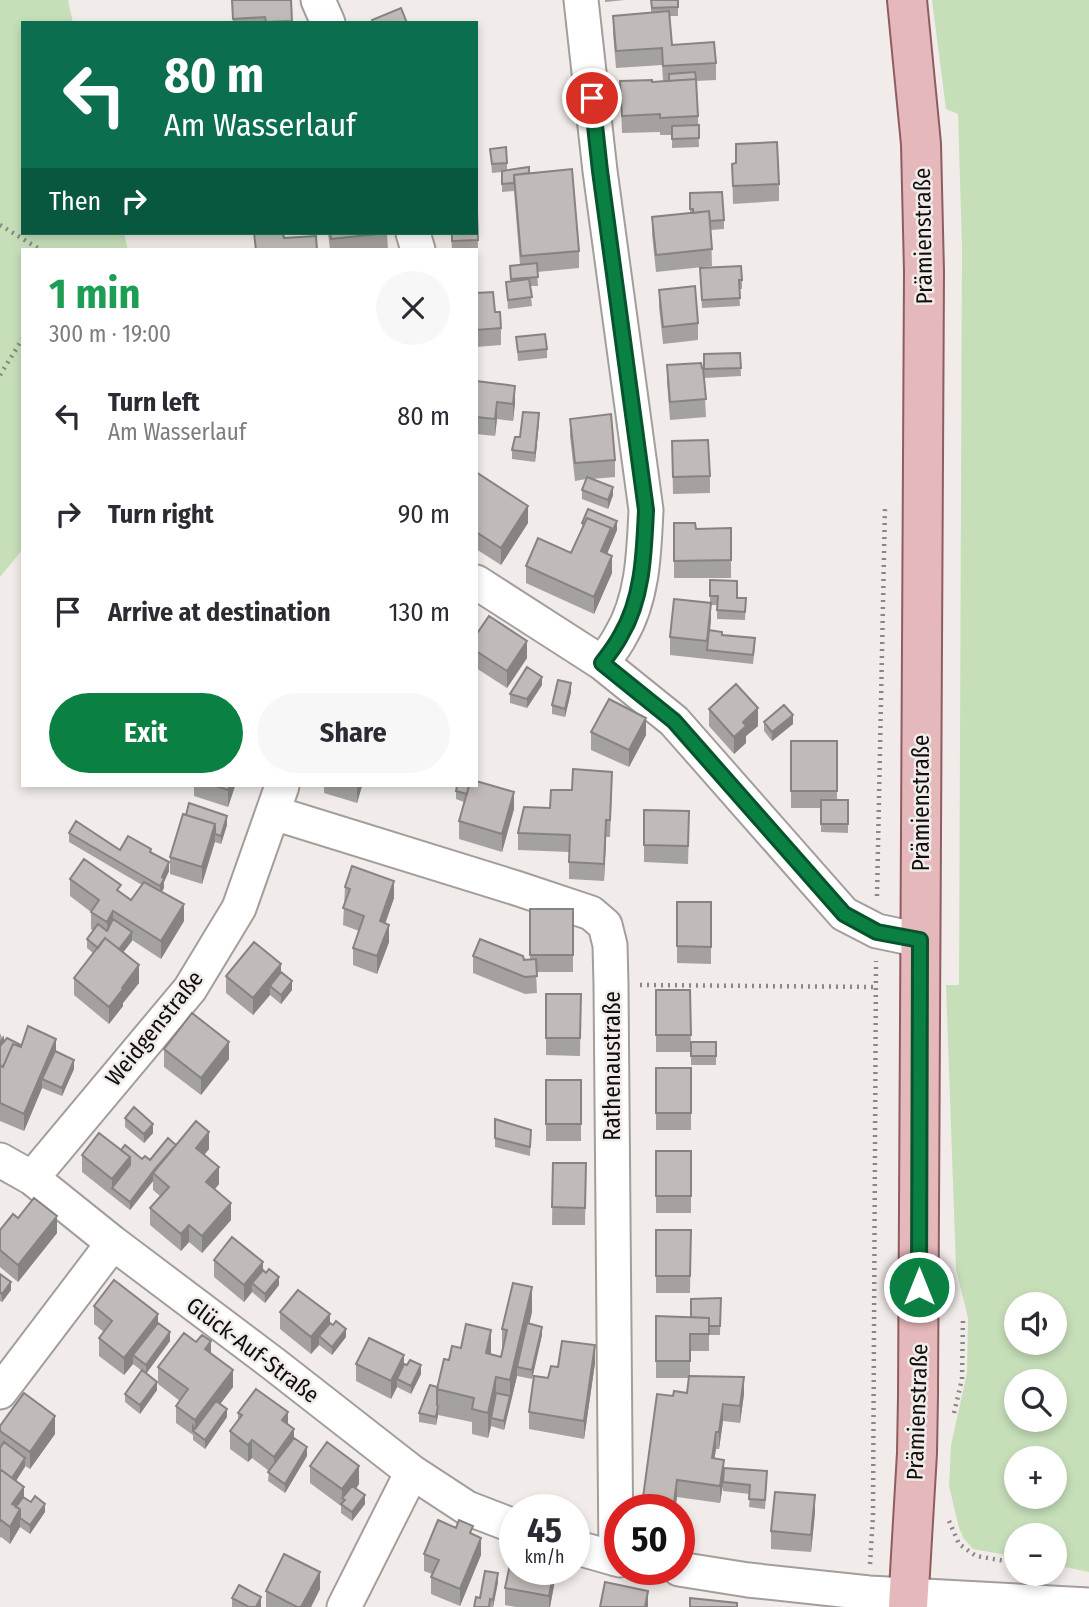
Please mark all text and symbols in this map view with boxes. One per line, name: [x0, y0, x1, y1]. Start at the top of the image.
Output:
text: 80 m: [164, 46, 264, 105]
icon: left: [49, 49, 140, 140]
pin: [562, 68, 622, 128]
icon: arrive: [573, 79, 611, 117]
text: Am Wasserlauf: [164, 106, 356, 144]
street label: Prämienstraße: [908, 167, 938, 305]
icon: right: [115, 182, 153, 220]
text: Then: [49, 186, 101, 217]
text: 1 min: [49, 269, 140, 319]
button: close: [376, 271, 450, 345]
text: 300 m · 19:00: [49, 320, 171, 348]
text: Turn left: [108, 387, 200, 418]
icon: left: [49, 397, 87, 435]
text: 80 m: [397, 401, 450, 432]
text: Am Wasserlauf: [108, 418, 246, 446]
icon: right: [49, 495, 87, 533]
text: Turn right: [108, 499, 214, 530]
text: 90 m: [398, 499, 450, 530]
icon: arrive: [49, 593, 87, 631]
text: Arrive at destination: [108, 597, 331, 628]
text: 130 m: [388, 597, 450, 628]
button: Exit: [49, 693, 243, 773]
button: Share: [257, 693, 450, 773]
street label: Prämienstraße: [907, 735, 935, 871]
street label: Weidgenstraße: [99, 965, 209, 1091]
street label: Rathenaustraße: [598, 991, 626, 1141]
position arrow: [882, 1250, 956, 1324]
street label: Glück-Auf-Straße: [181, 1291, 325, 1409]
map controls: [1004, 1292, 1067, 1586]
button: sound: [1004, 1292, 1067, 1355]
street label: Prämienstraße: [901, 1343, 933, 1481]
button: search: [1004, 1369, 1067, 1432]
button: +: [1004, 1446, 1067, 1509]
speed limit sign: 50: [604, 1494, 695, 1585]
text: 45: [527, 1509, 562, 1551]
button: −: [1004, 1523, 1067, 1586]
text: km/h: [524, 1546, 565, 1568]

